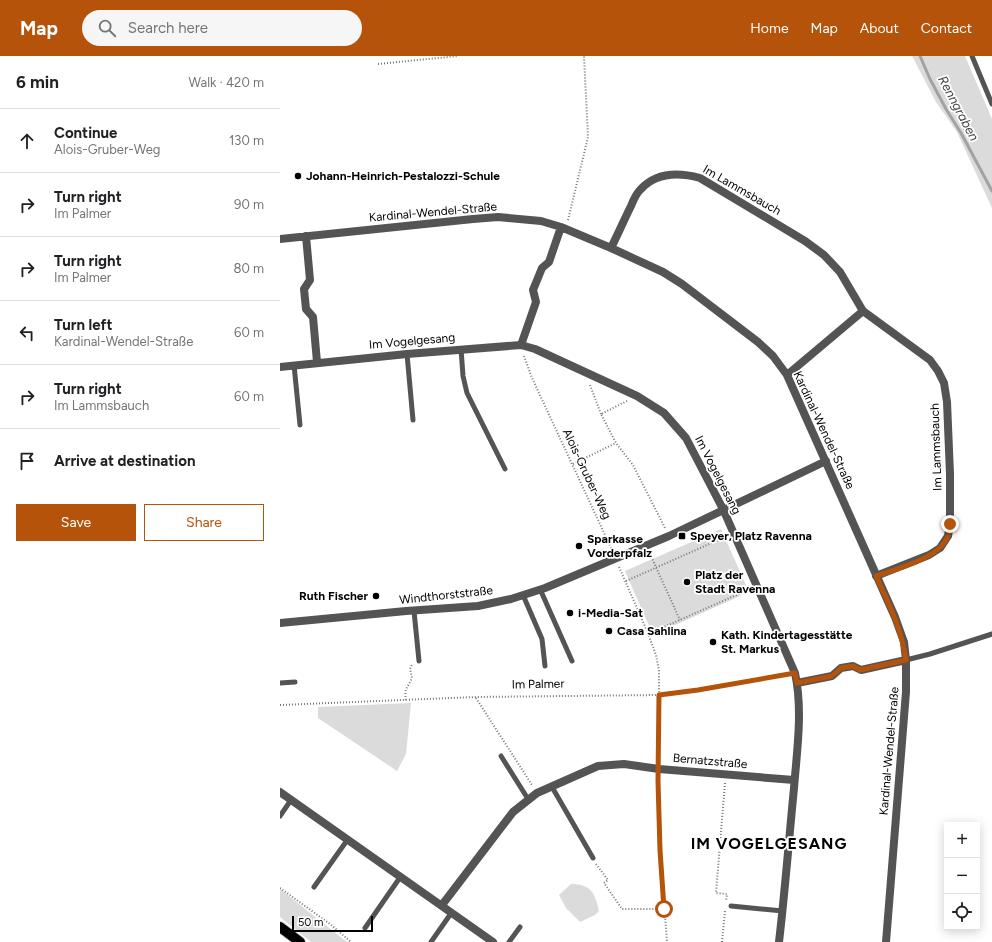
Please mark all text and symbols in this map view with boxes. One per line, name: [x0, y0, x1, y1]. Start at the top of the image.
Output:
search box: [82, 10, 362, 46]
text: Map: [20, 17, 58, 40]
icon: search: [96, 17, 118, 39]
text: Search here: [128, 19, 208, 37]
text: Home: [750, 20, 789, 37]
text: Map: [811, 20, 838, 37]
text: About: [860, 20, 899, 37]
text: Contact: [921, 20, 972, 37]
text: 6 min: [16, 72, 59, 92]
water label: Renngraben: [935, 73, 982, 143]
text: Walk · 420 m: [189, 75, 264, 90]
text: Continue: [54, 124, 117, 142]
icon: ahead: [16, 130, 38, 152]
text: 130 m: [229, 133, 264, 148]
text: Alois-Gruber-Weg: [54, 142, 160, 157]
street label: Im Lammsbauch: [700, 162, 784, 218]
place label: Johann-Heinrich-Pestalozzi-Schule: [306, 169, 500, 183]
marker: Johann-Heinrich-Pestalozzi-Schule: [293, 171, 303, 181]
text: Turn right: [54, 188, 122, 206]
icon: right: [16, 194, 38, 216]
text: 90 m: [234, 197, 264, 212]
street label: Kardinal-Wendel-Straße: [368, 199, 498, 225]
text: Im Palmer: [54, 206, 111, 221]
text: Turn right: [54, 252, 122, 270]
icon: right: [16, 258, 38, 280]
text: 80 m: [233, 261, 264, 276]
text: Im Palmer: [54, 270, 111, 285]
text: Turn left: [54, 316, 112, 334]
icon: left: [16, 322, 38, 344]
text: 60 m: [234, 325, 264, 340]
street label: Im Vogelgesang: [368, 330, 456, 352]
text: Kardinal-Wendel-Straße: [54, 334, 193, 349]
street label: Kardinal-Wendel-Straße: [790, 369, 858, 492]
text: Turn right: [54, 380, 122, 398]
icon: right: [16, 386, 38, 408]
text: 60 m: [234, 389, 264, 404]
text: Im Lammsbauch: [54, 398, 149, 413]
street label: Im Lammsbauch: [927, 403, 945, 491]
street label: Alois-Gruber-Weg: [560, 427, 614, 521]
street label: Im Vogelgesang: [692, 433, 744, 517]
icon: arrive: [16, 450, 38, 472]
text: Arrive at destination: [54, 452, 195, 470]
button: Save: [16, 504, 136, 541]
button: Share: [144, 504, 264, 541]
route end: [941, 515, 959, 533]
place label: Speyer, Platz Ravenna: [690, 529, 812, 543]
marker: Speyer, Platz Ravenna: [677, 531, 687, 541]
place label: Sparkasse Vorderpfalz: [587, 532, 652, 560]
marker: Sparkasse Vorderpfalz: [574, 541, 584, 551]
place label: Platz der Stadt Ravenna: [695, 568, 775, 596]
marker: Platz der Stadt Ravenna: [682, 577, 692, 587]
street label: Windthorststraße: [399, 583, 494, 607]
place label: Ruth Fischer: [299, 589, 368, 603]
marker: Ruth Fischer: [371, 591, 381, 601]
place label: i-Media-Sat: [578, 606, 643, 620]
marker: i-Media-Sat: [565, 608, 575, 618]
place label: Casa Sahlina: [617, 624, 687, 638]
marker: Casa Sahlina: [604, 626, 614, 636]
place label: Kath. Kindertagesstätte St. Markus: [721, 628, 853, 656]
marker: Kath. Kindertagesstätte St. Markus: [708, 637, 718, 647]
street label: Im Palmer: [511, 677, 565, 691]
street label: Kardinal-Wendel-Straße: [876, 686, 902, 816]
street label: Bernatzstraße: [672, 751, 748, 771]
map controls: [944, 822, 980, 930]
button: +: [944, 822, 980, 858]
district label: IM VOGELGESANG: [691, 834, 847, 853]
button: −: [944, 858, 980, 894]
button: locate: [944, 894, 980, 930]
route start: [655, 900, 673, 918]
scale bar: [292, 914, 373, 933]
text: 50 m: [298, 916, 323, 929]

